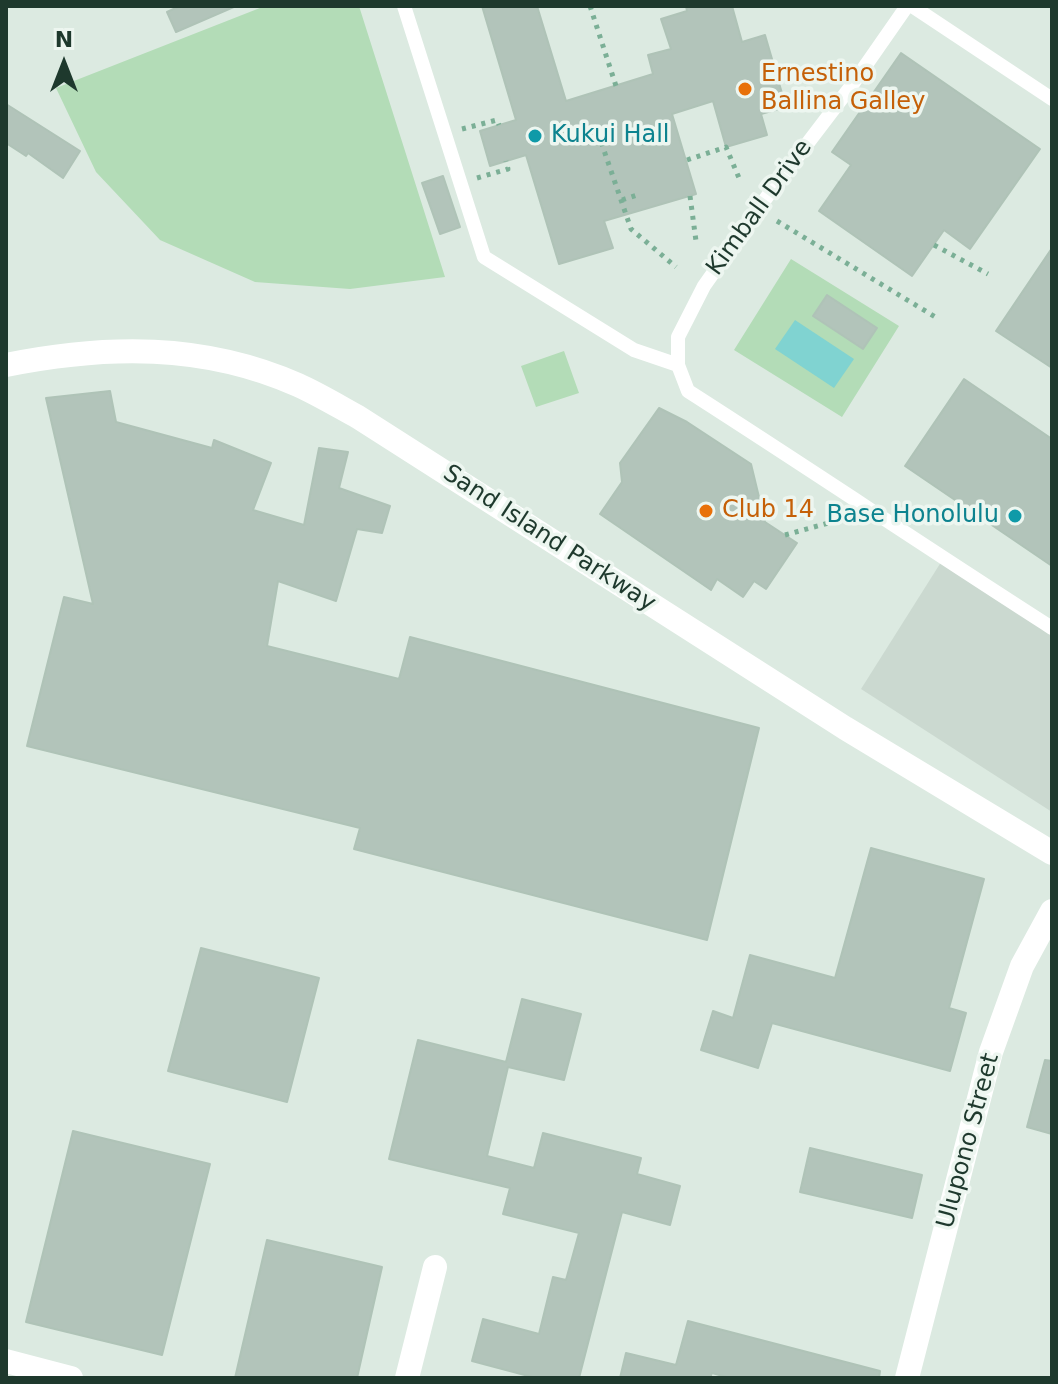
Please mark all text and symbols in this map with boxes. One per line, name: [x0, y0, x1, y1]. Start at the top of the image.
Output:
north arrow: [24, 24, 104, 104]
text: N: [55, 27, 73, 52]
place label: Ernestino Ballina Galley: [761, 61, 925, 117]
marker: Ernestino Ballina Galley: [736, 80, 754, 98]
place label: Kukui Hall: [551, 122, 670, 150]
marker: Kukui Hall: [526, 127, 544, 145]
street label: Kimball Drive: [701, 135, 819, 281]
street label: Sand Island Parkway: [437, 460, 661, 618]
place label: Club 14: [722, 497, 814, 525]
marker: Club 14: [697, 502, 715, 520]
place label: Base Honolulu: [827, 502, 999, 530]
marker: Base Honolulu: [1006, 507, 1024, 525]
street label: Ulupono Street: [932, 1050, 1006, 1232]

